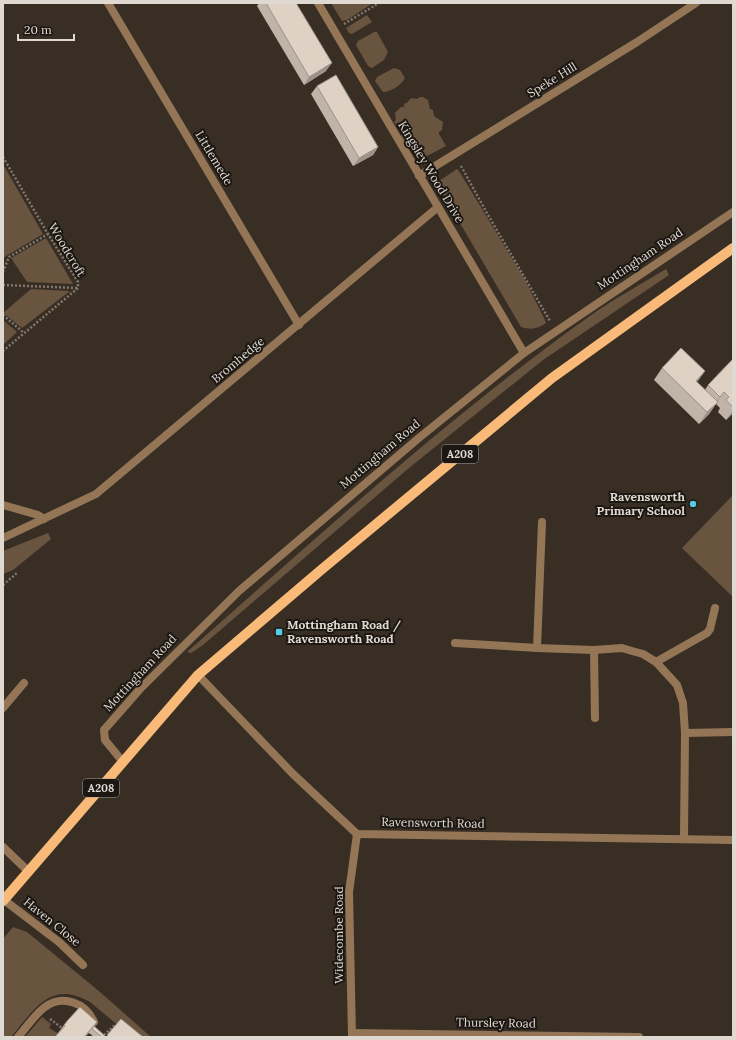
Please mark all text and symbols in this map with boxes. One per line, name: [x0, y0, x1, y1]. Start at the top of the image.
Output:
scale bar: [18, 16, 74, 42]
text: 20 m: [24, 22, 52, 37]
street label: Speke Hill: [524, 58, 579, 101]
street label: Kingsley Wood Drive: [395, 118, 468, 226]
street label: Littlemede: [192, 128, 237, 188]
street label: Woodcroft: [46, 220, 89, 280]
street label: Mottingham Road: [594, 224, 685, 293]
street label: Bromhedge: [208, 333, 267, 386]
street label: Mottingham Road: [337, 416, 423, 492]
road number: A208: [442, 445, 478, 463]
place label: Ravensworth Primary School: [597, 489, 686, 518]
marker: Ravensworth Primary School: [688, 499, 698, 509]
place label: Mottingham Road / Ravensworth Road: [287, 617, 402, 646]
marker: Mottingham Road / Ravensworth Road: [274, 627, 284, 637]
street label: Mottingham Road: [100, 631, 179, 714]
road number: A208: [83, 779, 119, 797]
street label: Ravensworth Road: [381, 814, 485, 831]
street label: Widecombe Road: [331, 886, 346, 984]
street label: Haven Close: [21, 894, 84, 949]
street label: Thursley Road: [456, 1014, 536, 1031]

